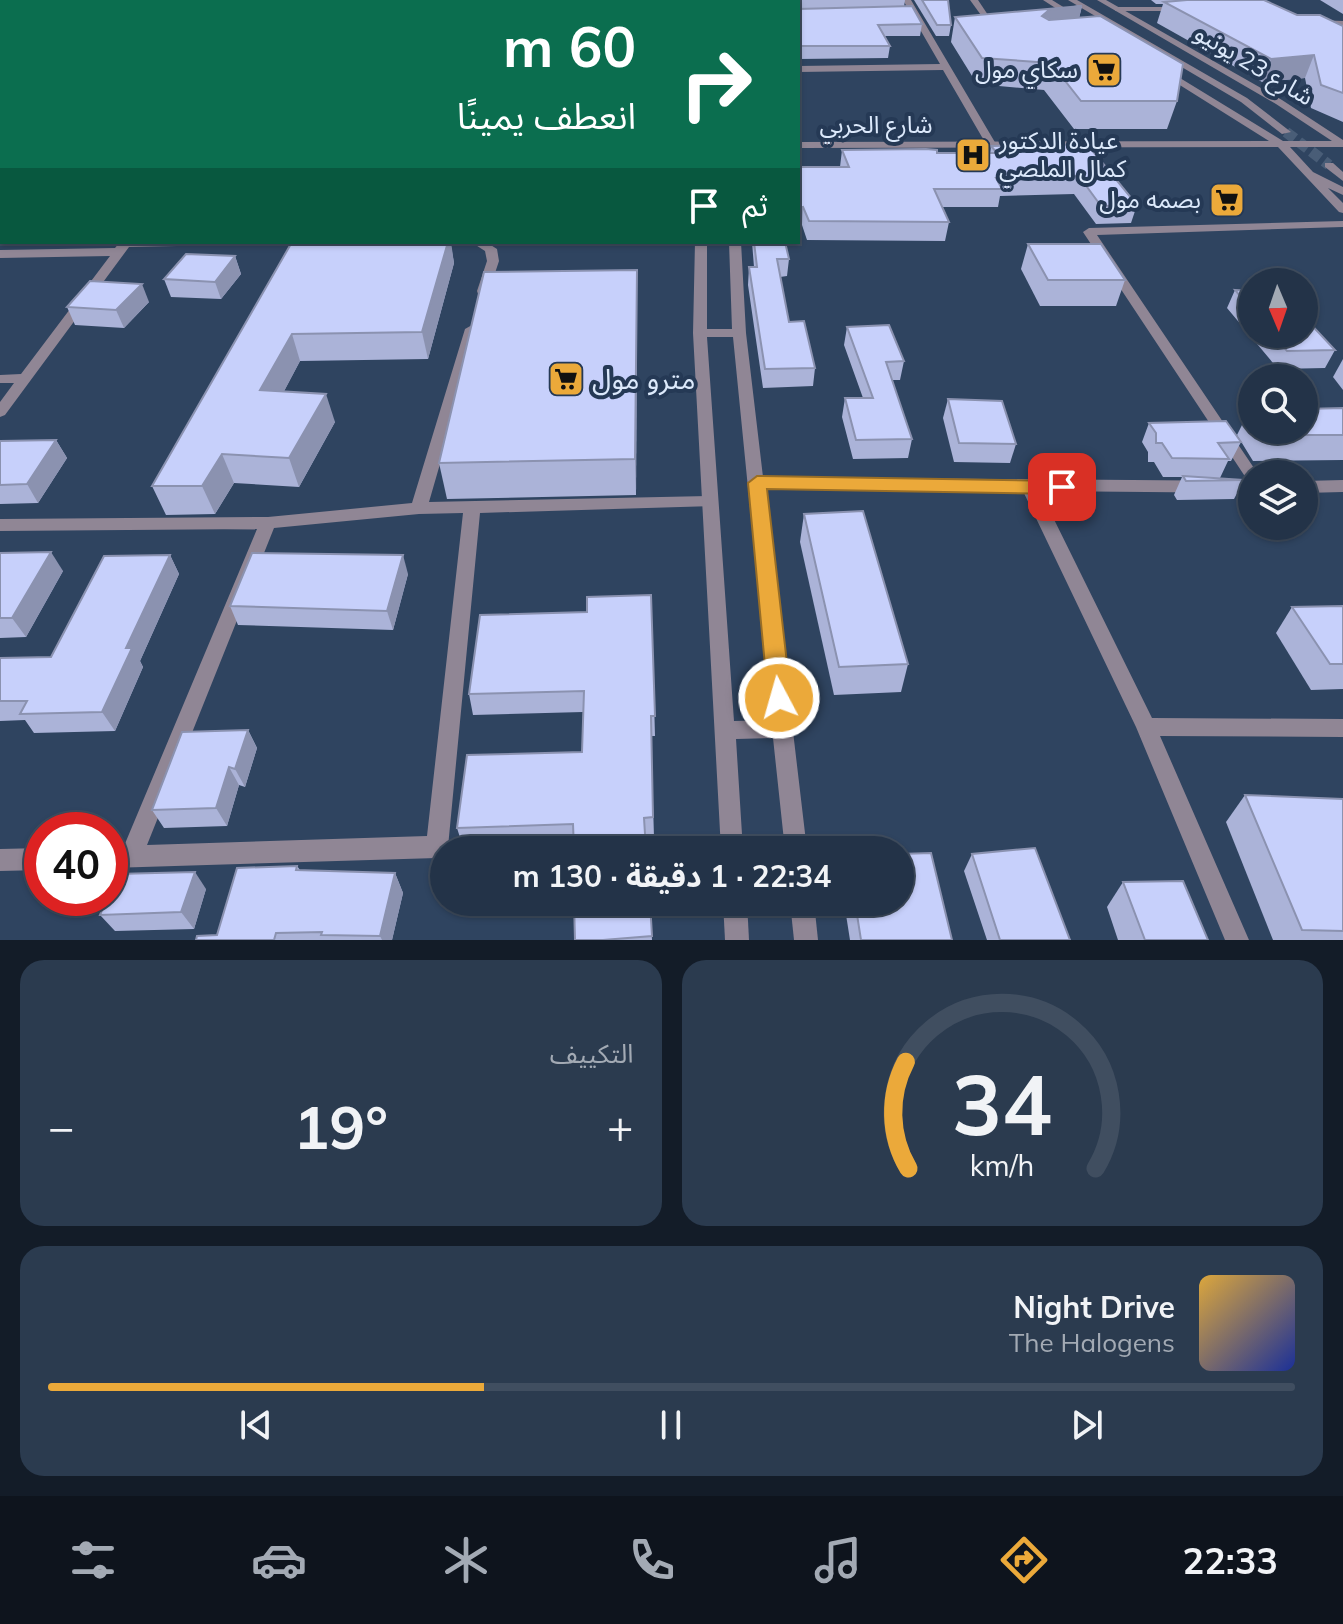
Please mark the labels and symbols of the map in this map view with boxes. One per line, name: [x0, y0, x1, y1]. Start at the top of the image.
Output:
street label: شارع 23 يونيو: [1188, 17, 1319, 114]
supermarket icon: سكاي مول: [1085, 51, 1123, 89]
place label: سكاي مول: [975, 54, 1078, 89]
street label: شارع الحربي: [819, 109, 933, 144]
place label: عيادة الدكتور كمال الملصي: [998, 125, 1127, 188]
hospital icon: عيادة الدكتور كمال الملصي: [954, 136, 992, 174]
supermarket icon: بصمه مول: [1208, 181, 1246, 219]
place label: بصمه مول: [1099, 184, 1201, 214]
north arrow: [1238, 268, 1318, 348]
supermarket icon: مترو مول: [547, 360, 585, 398]
place label: مترو مول: [592, 361, 695, 396]
pin: [1028, 453, 1096, 521]
position arrow: [737, 656, 821, 740]
speed limit sign: 40: [24, 812, 128, 916]

